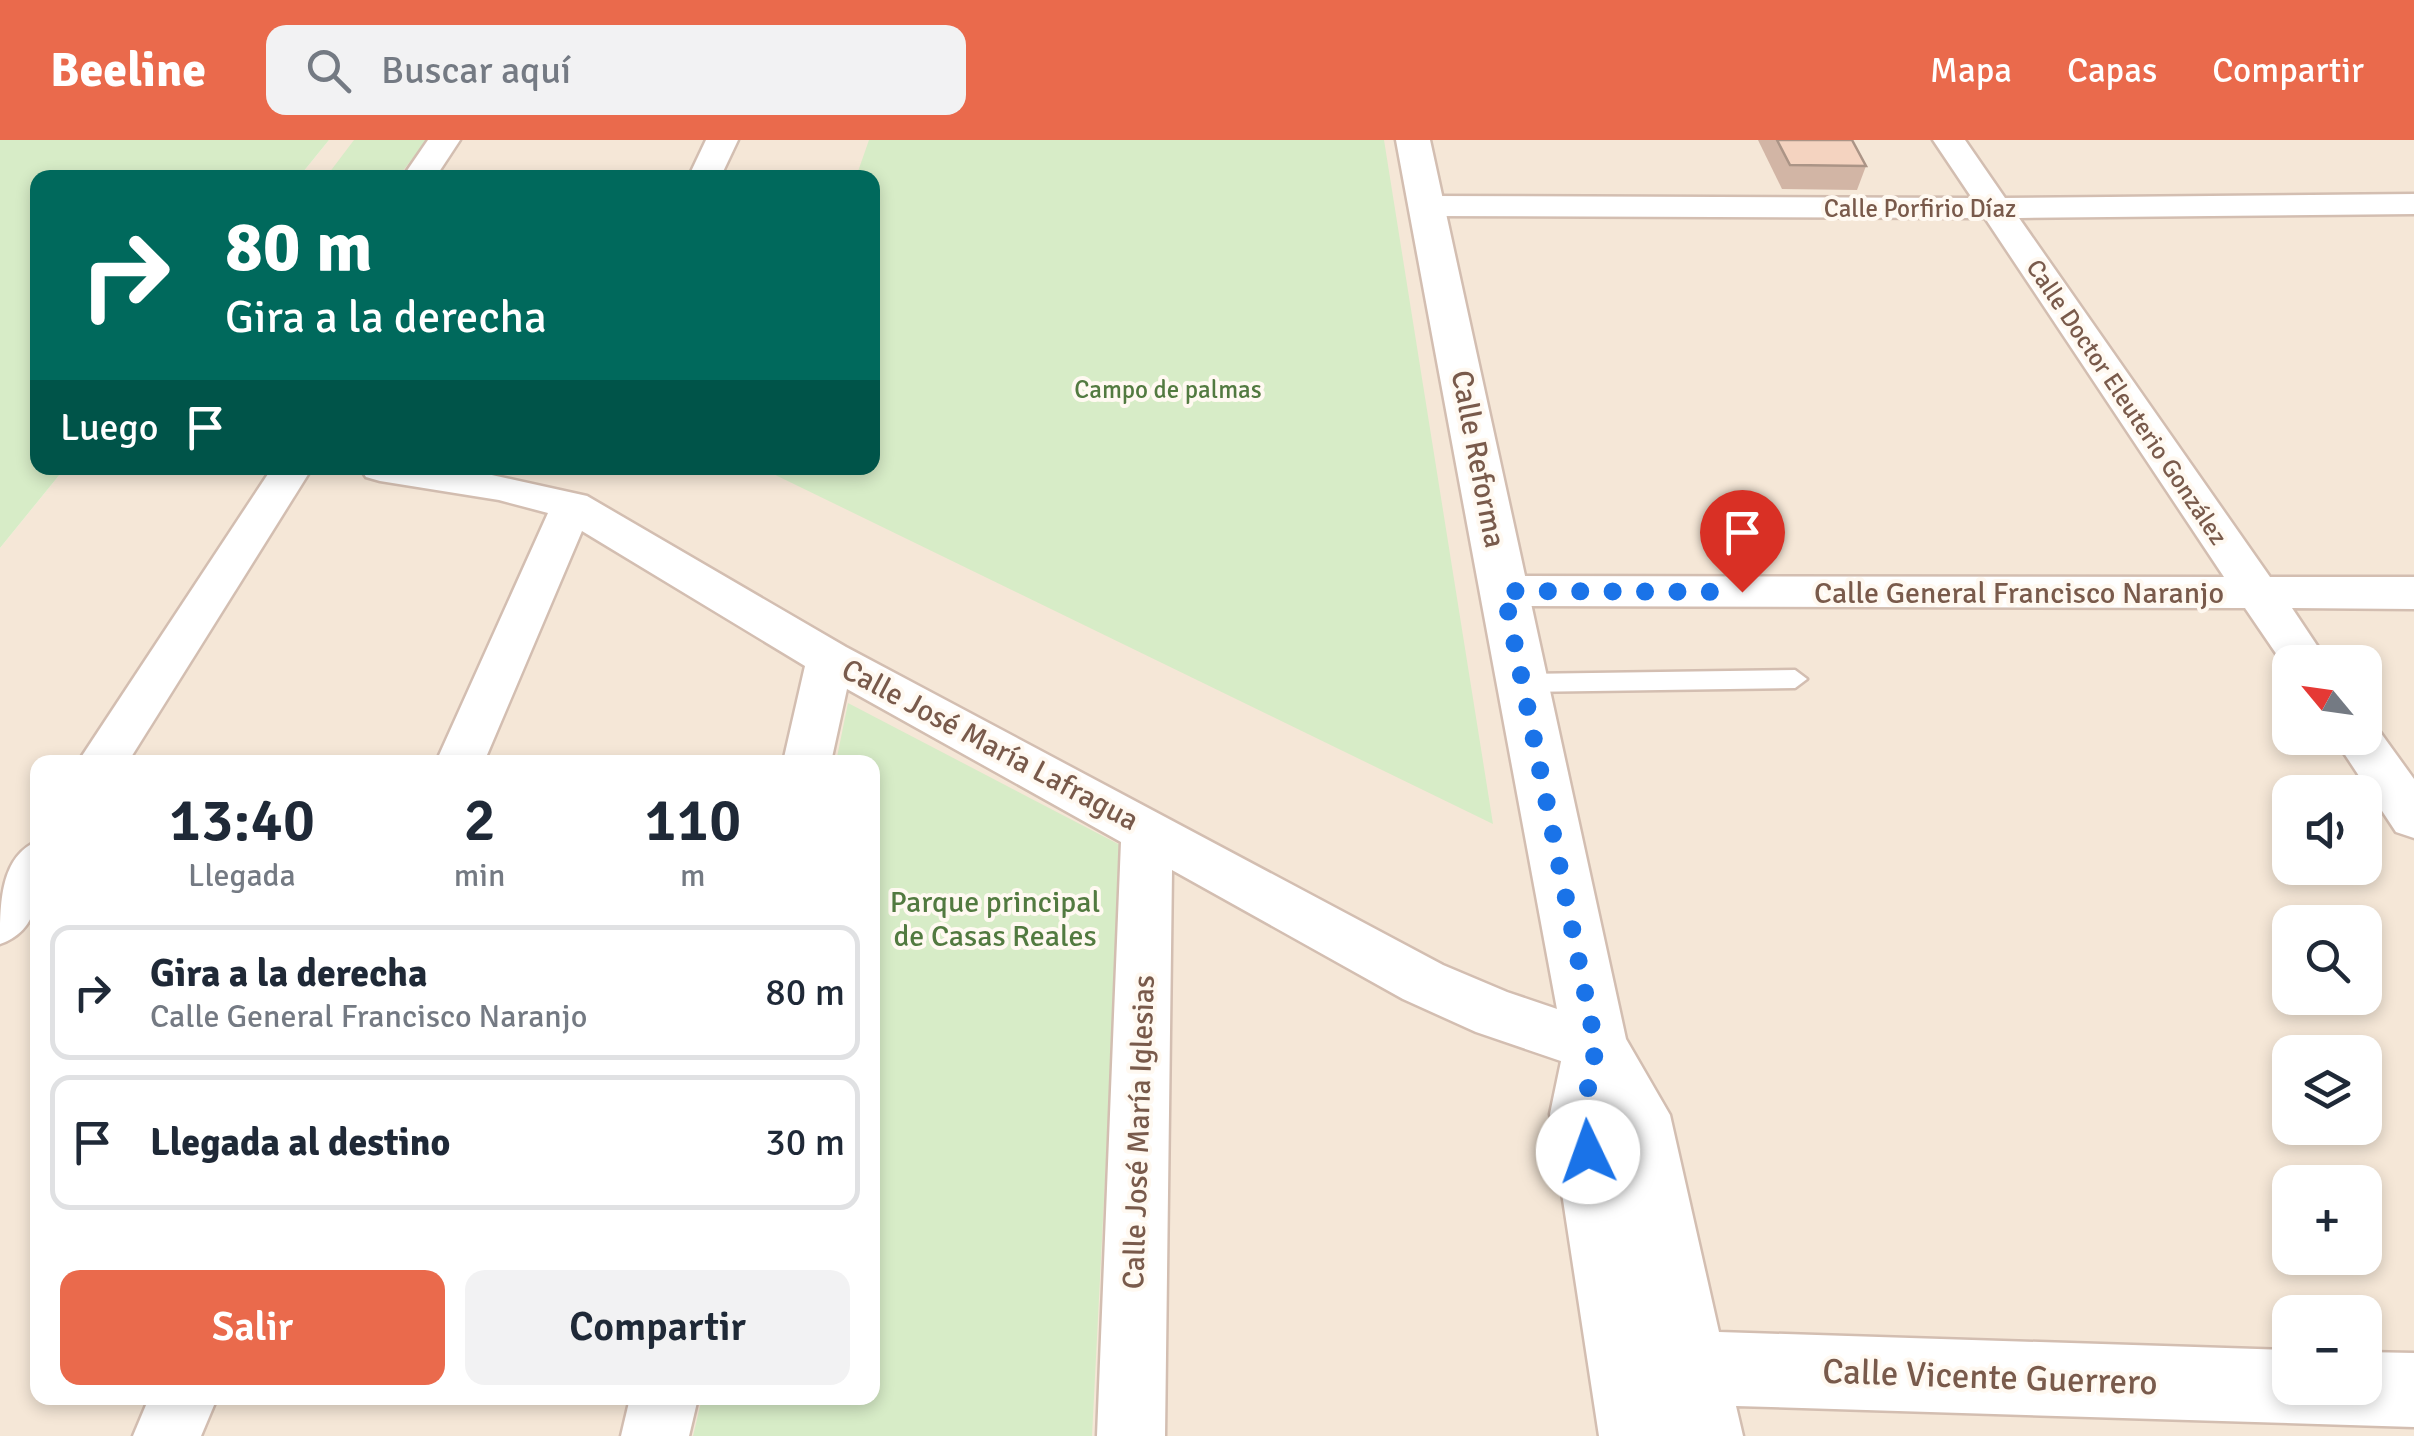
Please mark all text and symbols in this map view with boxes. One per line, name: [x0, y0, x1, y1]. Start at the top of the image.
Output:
search box: [266, 25, 966, 115]
text: Beeline: [50, 41, 206, 100]
icon: search: [301, 43, 356, 98]
text: Buscar aquí: [381, 47, 571, 94]
text: Mapa: [1930, 49, 2012, 92]
text: Capas: [2067, 49, 2157, 92]
text: Compartir: [2212, 49, 2364, 92]
street label: Calle Porfirio Díaz: [1824, 193, 2016, 224]
text: 80 m: [225, 204, 373, 290]
icon: right: [60, 210, 190, 340]
street label: Calle Doctor Eleuterio González: [2020, 253, 2234, 551]
text: Gira a la derecha: [225, 290, 547, 345]
street label: Calle Reforma: [1443, 367, 1513, 551]
park label: Campo de palmas: [1074, 374, 1262, 405]
icon: arrive: [178, 400, 233, 455]
text: Luego: [60, 404, 158, 451]
pin: [1700, 490, 1785, 593]
icon: arrive: [1715, 505, 1770, 560]
street label: Calle General Francisco Naranjo: [1814, 575, 2224, 612]
north arrow: [2272, 645, 2382, 755]
map controls: [2272, 645, 2382, 1405]
street label: Calle José María Lafragua: [835, 651, 1145, 839]
button: sound: [2272, 775, 2382, 885]
text: 13:40: [169, 784, 315, 858]
text: 2: [463, 784, 496, 858]
text: 110: [644, 784, 741, 858]
text: Llegada: [188, 856, 296, 895]
text: min: [454, 856, 505, 895]
text: m: [680, 856, 706, 895]
park label: Parque principal de Casas Reales: [890, 884, 1100, 955]
button: search: [2272, 905, 2382, 1015]
text: Gira a la derecha: [150, 950, 427, 997]
icon: right: [65, 965, 120, 1020]
text: 80 m: [765, 969, 845, 1016]
street label: Calle José María Iglesias: [1115, 974, 1163, 1290]
text: Calle General Francisco Naranjo: [150, 997, 587, 1036]
button: layers: [2272, 1035, 2382, 1145]
position arrow: [1536, 1100, 1640, 1204]
icon: arrive: [65, 1115, 120, 1170]
text: Llegada al destino: [150, 1119, 450, 1166]
text: 30 m: [765, 1119, 845, 1166]
button: +: [2272, 1165, 2382, 1275]
button: Salir: [60, 1270, 445, 1385]
button: Compartir: [465, 1270, 850, 1385]
button: −: [2272, 1295, 2382, 1405]
street label: Calle Vicente Guerrero: [1822, 1350, 2158, 1404]

